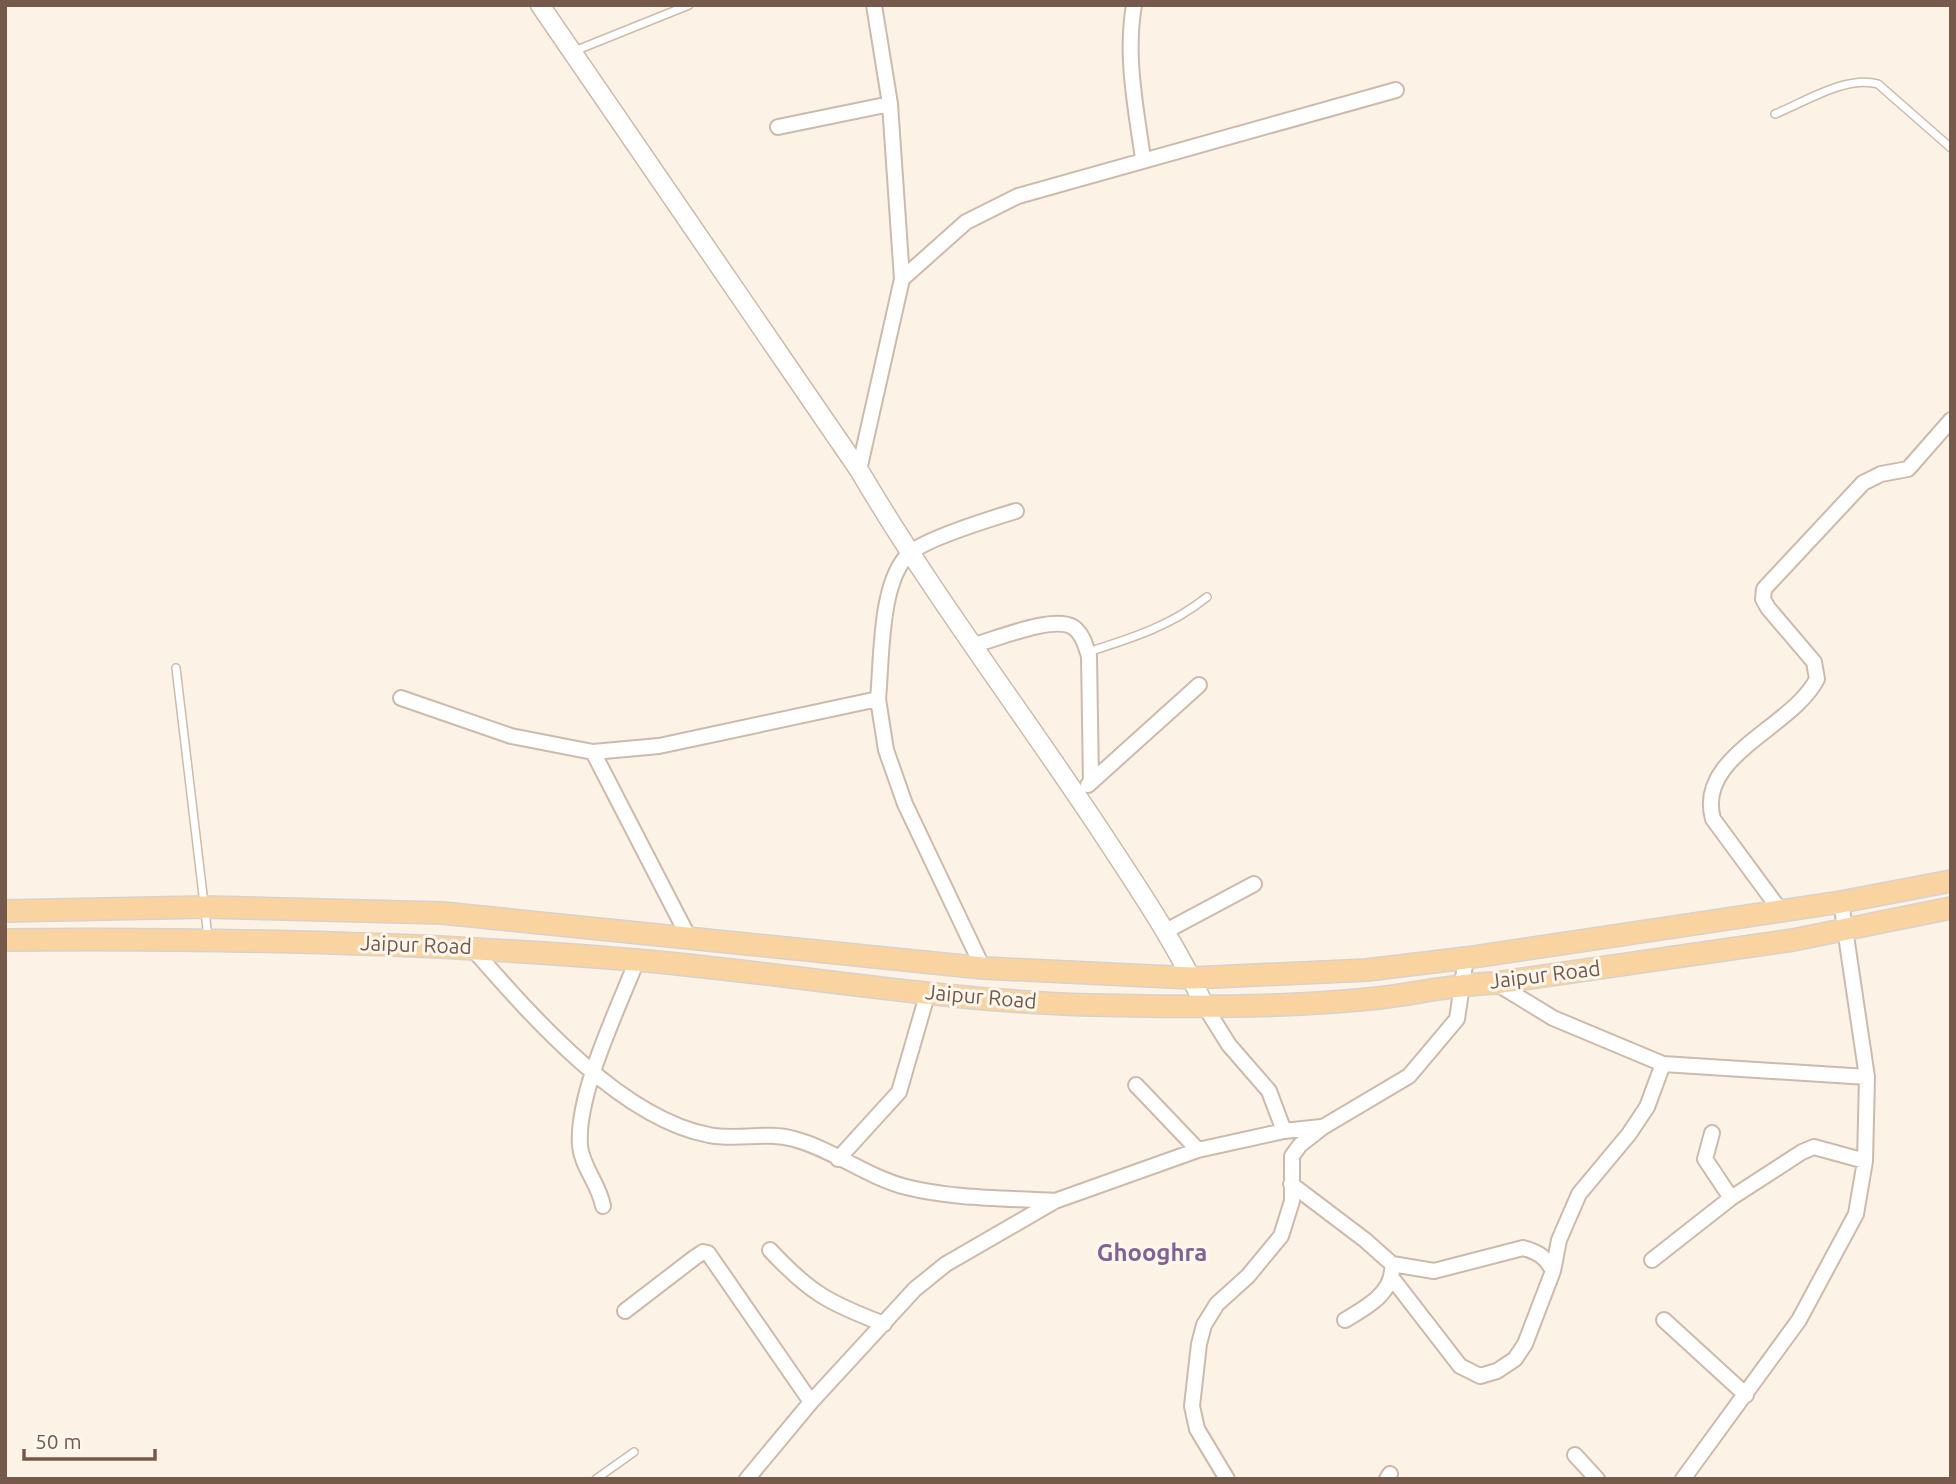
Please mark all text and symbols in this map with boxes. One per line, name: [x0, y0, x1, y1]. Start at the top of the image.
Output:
street label: Jaipur Road: [360, 930, 472, 958]
street label: Jaipur Road: [1488, 955, 1602, 993]
street label: Jaipur Road: [924, 979, 1038, 1013]
district label: Ghooghra: [1097, 1239, 1207, 1266]
scale bar: [24, 1418, 156, 1462]
text: 50 m: [35, 1429, 82, 1453]

